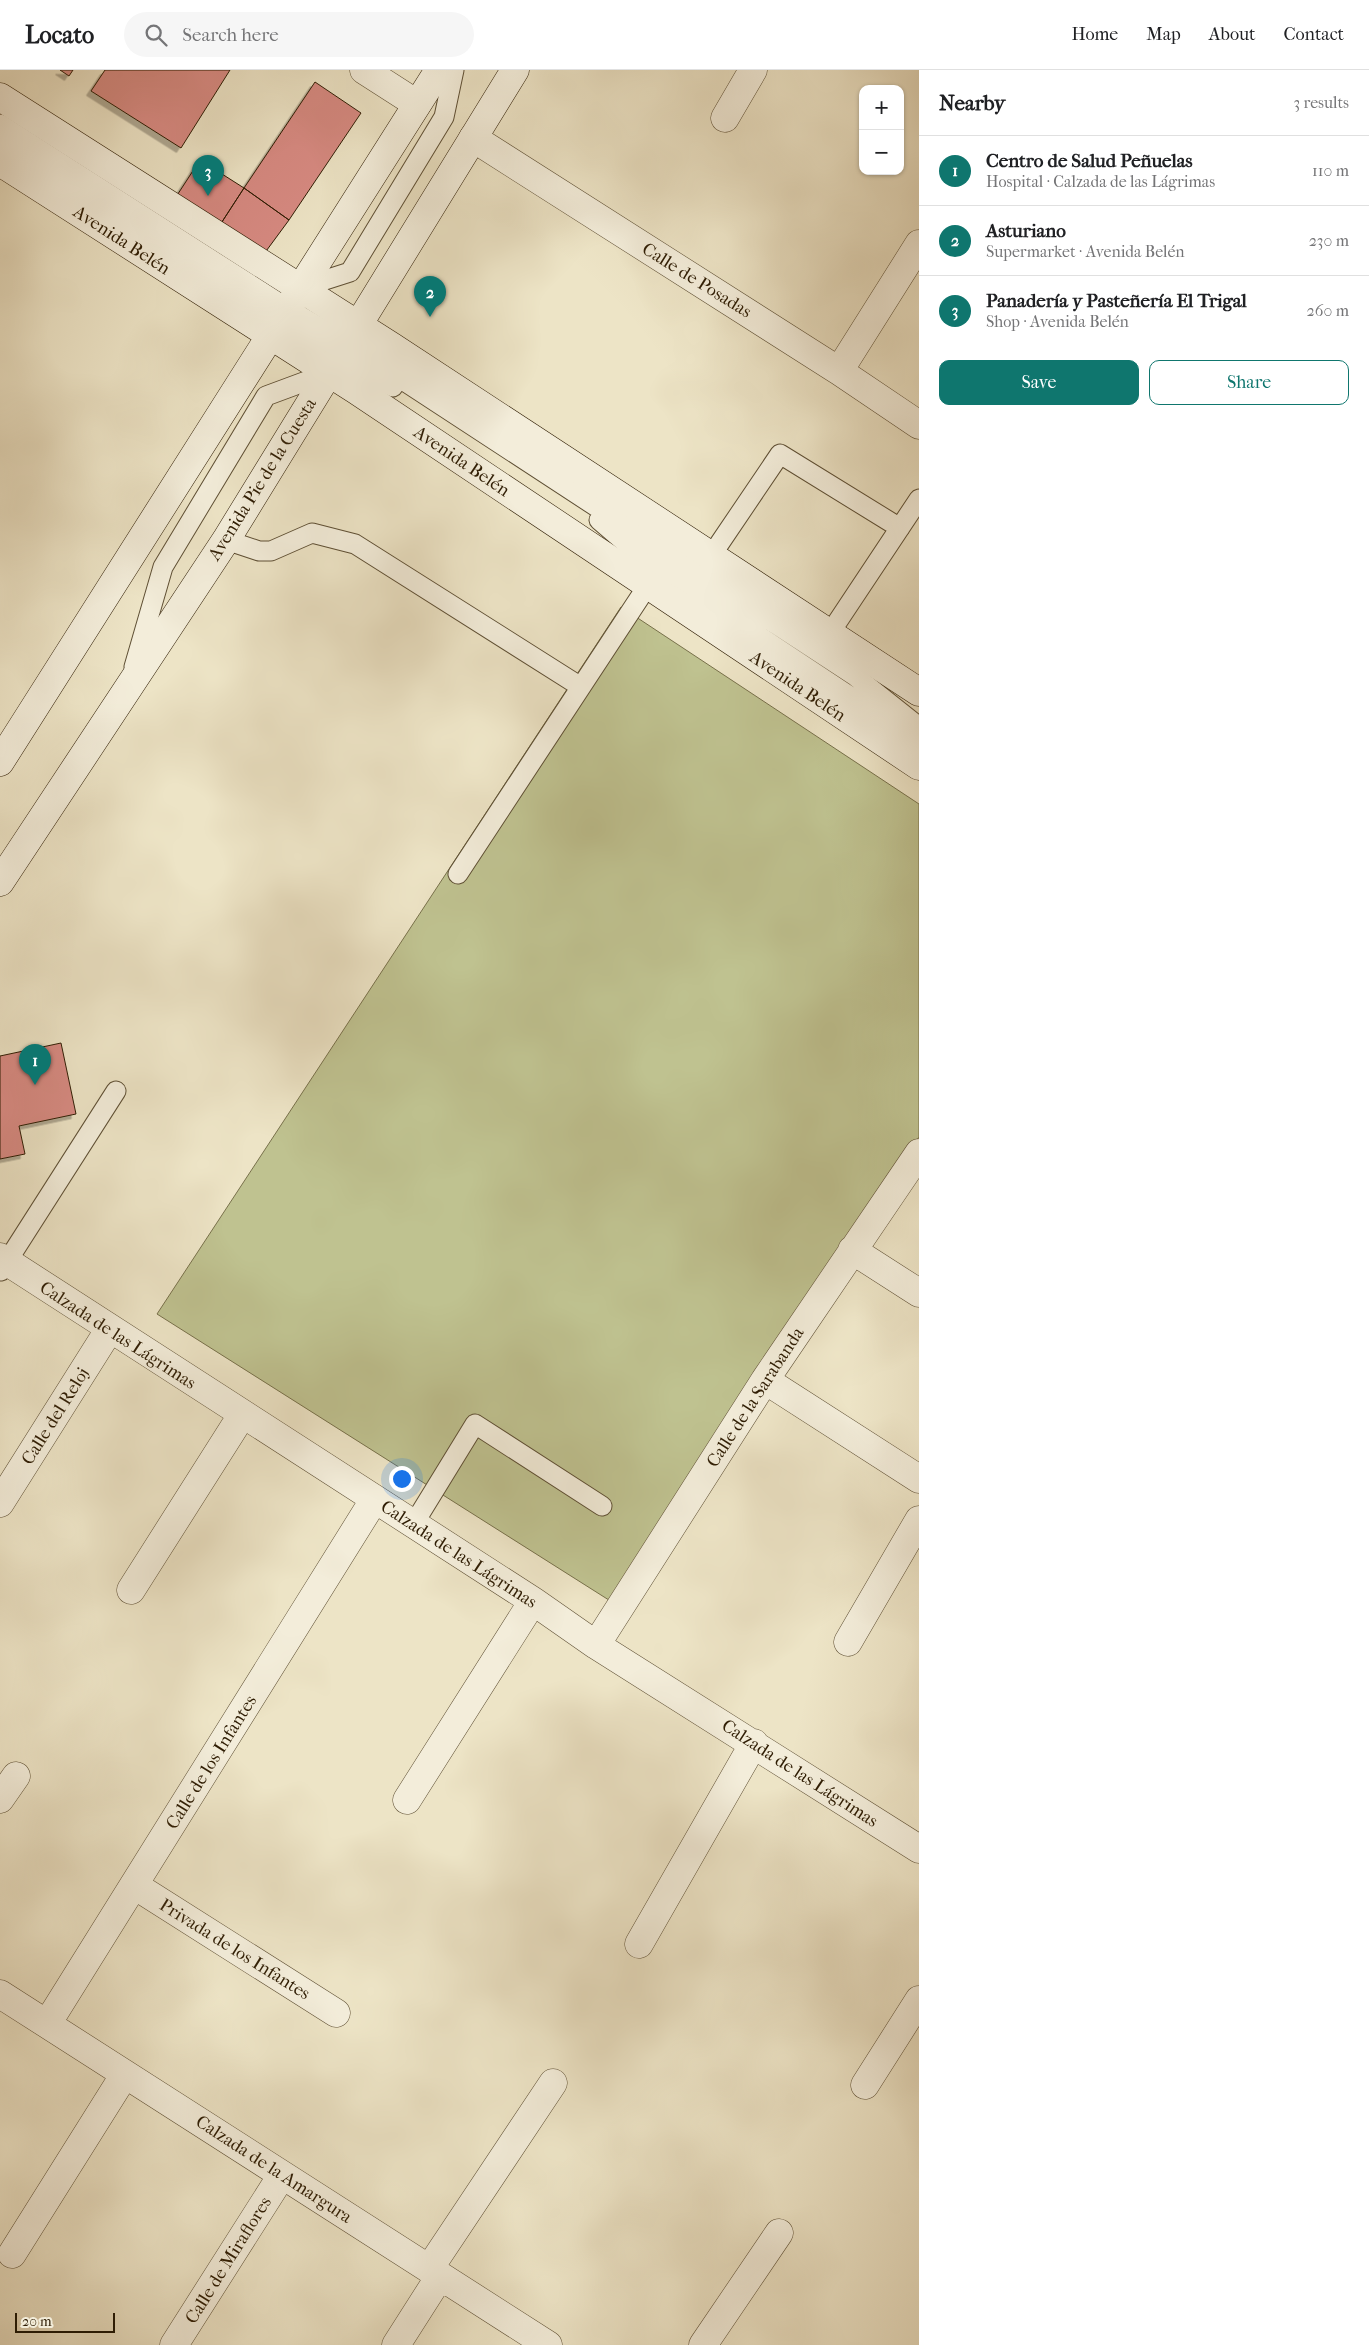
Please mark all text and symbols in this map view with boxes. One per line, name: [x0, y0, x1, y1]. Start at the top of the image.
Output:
search box: [124, 12, 474, 57]
text: Locato: [25, 21, 94, 49]
icon: search: [142, 21, 170, 49]
text: Search here: [182, 24, 279, 46]
text: Home: [1071, 24, 1118, 45]
text: Map: [1146, 24, 1181, 45]
text: About: [1209, 24, 1255, 45]
text: Contact: [1283, 24, 1344, 45]
map controls: [859, 85, 904, 175]
button: +: [859, 85, 904, 130]
text: Nearby: [939, 91, 1005, 115]
text: 3 results: [1293, 93, 1349, 112]
button: −: [859, 130, 904, 175]
text: Centro de Salud Peñuelas: [986, 150, 1192, 172]
pin: 3: [192, 155, 224, 196]
text: 1: [952, 161, 958, 180]
text: 110 m: [1312, 161, 1349, 180]
text: Hospital · Calzada de las Lágrimas: [986, 172, 1215, 191]
street label: Avenida Belén: [69, 201, 175, 280]
text: Asturiano: [986, 220, 1066, 242]
text: 2: [951, 231, 959, 250]
text: 230 m: [1309, 231, 1349, 250]
street label: Calle de Posadas: [638, 238, 756, 323]
text: Supermarket · Avenida Belén: [986, 242, 1185, 261]
pin: 2: [414, 276, 446, 317]
text: Panadería y Pasteñería El Trigal: [986, 290, 1247, 312]
text: 3: [952, 301, 958, 320]
text: 260 m: [1307, 301, 1349, 320]
text: Shop · Avenida Belén: [986, 312, 1129, 331]
button: Save: [939, 360, 1139, 405]
button: Share: [1149, 360, 1349, 405]
street label: Avenida Pie de la Cuesta: [203, 394, 321, 565]
street label: Avenida Belén: [409, 421, 514, 502]
street label: Avenida Belén: [745, 646, 850, 727]
pin: 1: [19, 1044, 51, 1085]
street label: Calzada de las Lágrimas: [36, 1277, 200, 1394]
street label: Calle de la Sarabanda: [702, 1323, 809, 1471]
street label: Calle del Reloj: [17, 1364, 94, 1469]
your location: [389, 1466, 415, 1492]
street label: Calzada de las Lágrimas: [377, 1496, 541, 1613]
street label: Calle de los Infantes: [162, 1691, 261, 1833]
street label: Calzada de las Lágrimas: [718, 1715, 882, 1832]
street label: Privada de los Infantes: [155, 1894, 314, 2005]
street label: Calzada de la Amargura: [192, 2111, 356, 2228]
street label: Calle de Miraflores: [181, 2193, 276, 2328]
scale bar: [15, 2310, 115, 2333]
text: 20 m: [22, 2313, 52, 2330]

